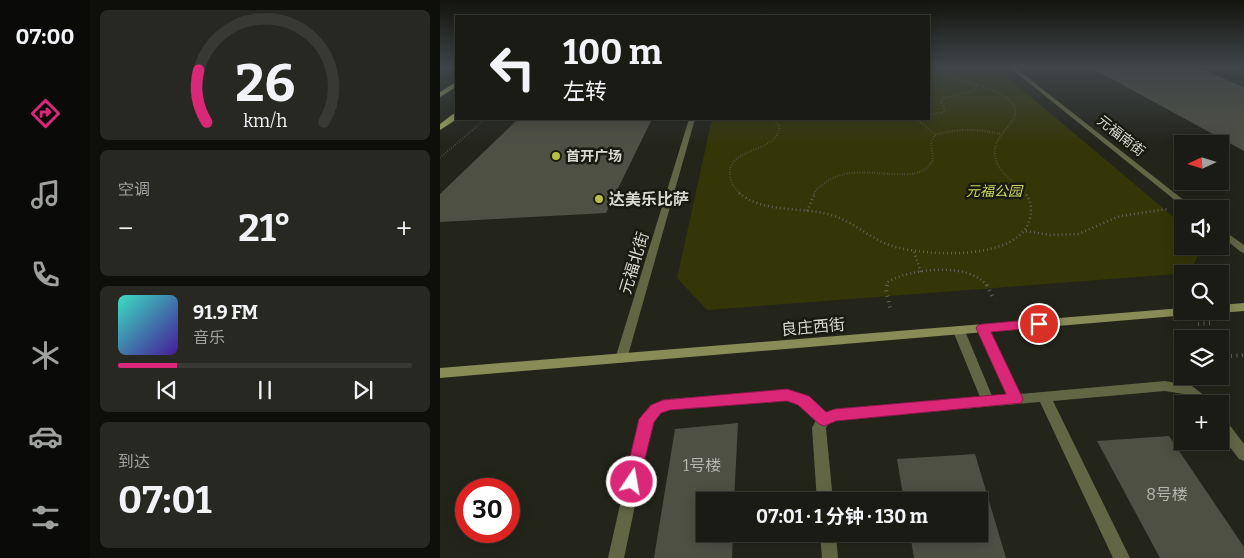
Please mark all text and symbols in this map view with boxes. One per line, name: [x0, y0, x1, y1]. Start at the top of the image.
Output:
text: 07:00: [16, 23, 74, 50]
text: 100 m: [563, 31, 662, 73]
icon: left: [480, 35, 545, 100]
text: 26: [235, 52, 295, 115]
text: 左转: [563, 78, 607, 105]
icon: directions: [28, 96, 63, 131]
text: km/h: [243, 110, 287, 132]
street label: 元福南街: [1094, 112, 1148, 160]
north arrow: [1174, 135, 1229, 190]
map controls: [1174, 135, 1229, 450]
place label: 首开广场: [566, 148, 622, 165]
marker: 首开广场: [550, 150, 562, 162]
icon: music: [28, 177, 63, 212]
text: 空调: [118, 180, 150, 199]
park label: 元福公园: [966, 183, 1024, 200]
place label: 达美乐比萨: [609, 190, 689, 209]
marker: 达美乐比萨: [593, 193, 605, 205]
button: sound: [1174, 200, 1229, 255]
text: 21°: [238, 205, 291, 251]
text: −: [118, 212, 133, 245]
text: +: [396, 212, 412, 245]
street label: 元福北街: [616, 230, 652, 296]
icon: phone: [28, 257, 63, 292]
button: search: [1174, 265, 1229, 320]
text: 91.9 FM: [193, 301, 258, 324]
pin: [1018, 303, 1060, 345]
icon: arrive: [1025, 310, 1053, 338]
street label: 良庄西街: [780, 315, 846, 339]
text: 音乐: [193, 328, 225, 347]
button: layers: [1174, 330, 1229, 385]
icon: climate: [28, 338, 63, 373]
icon: previous: [153, 376, 181, 404]
icon: pause: [251, 376, 279, 404]
icon: next: [349, 376, 377, 404]
button: +: [1174, 395, 1229, 450]
icon: car: [28, 419, 63, 454]
text: 到达: [118, 452, 150, 471]
position arrow: [605, 455, 657, 507]
house number: 1号楼: [683, 456, 721, 475]
text: 07:01: [118, 477, 212, 523]
speed limit sign: 30: [455, 478, 520, 543]
house number: 8号楼: [1146, 485, 1188, 504]
icon: filters: [28, 500, 63, 535]
text: 07:01 · 1 分钟 · 130 m: [756, 505, 928, 528]

